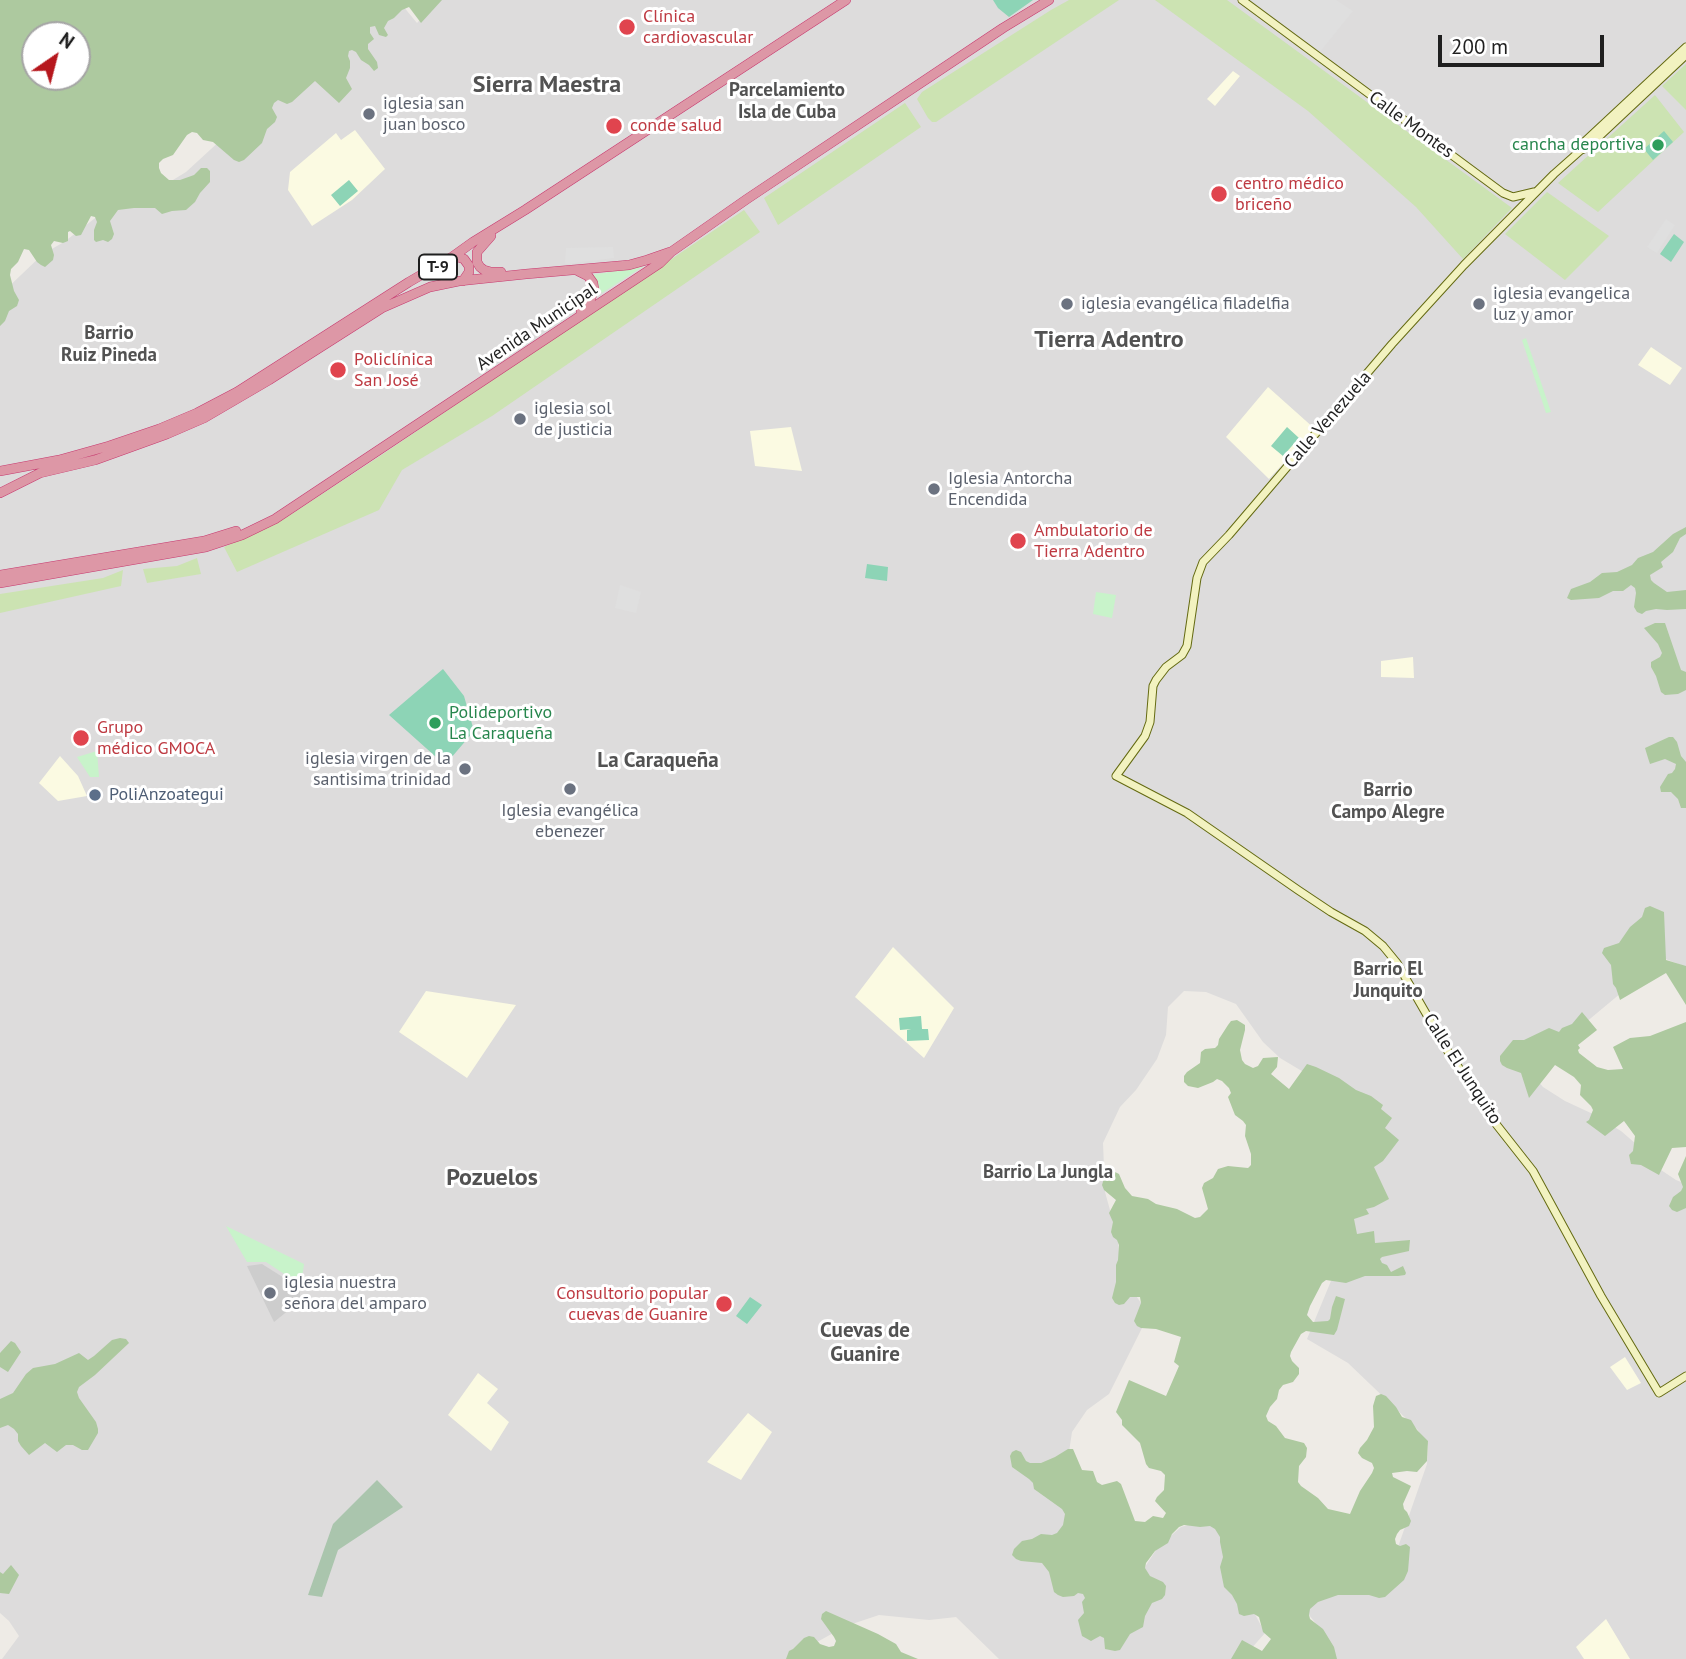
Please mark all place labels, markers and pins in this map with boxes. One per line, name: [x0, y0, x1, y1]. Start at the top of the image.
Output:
place label: Clínica cardiovascular: [643, 6, 753, 48]
marker: Clínica cardiovascular: [617, 17, 637, 37]
place label: iglesia san juan bosco: [383, 93, 465, 136]
marker: iglesia san juan bosco: [361, 106, 377, 122]
place label: conde salud: [630, 115, 722, 137]
marker: conde salud: [604, 116, 624, 136]
place label: cancha deportiva: [1512, 134, 1644, 156]
marker: cancha deportiva: [1650, 137, 1666, 153]
place label: centro médico briceño: [1235, 173, 1344, 216]
marker: centro médico briceño: [1209, 184, 1229, 204]
place label: iglesia evangelica luz y amor: [1493, 283, 1630, 326]
place label: iglesia evangélica filadelfia: [1081, 293, 1290, 315]
marker: iglesia evangélica filadelfia: [1059, 296, 1075, 312]
marker: iglesia evangelica luz y amor: [1471, 296, 1487, 312]
place label: Policlínica San José: [354, 349, 433, 392]
marker: Policlínica San José: [328, 360, 348, 380]
place label: iglesia sol de justicia: [534, 398, 613, 440]
marker: iglesia sol de justicia: [512, 411, 528, 427]
place label: Iglesia Antorcha Encendida: [948, 468, 1072, 510]
marker: Iglesia Antorcha Encendida: [926, 481, 942, 497]
place label: Ambulatorio de Tierra Adentro: [1034, 520, 1153, 562]
marker: Ambulatorio de Tierra Adentro: [1008, 531, 1028, 551]
place label: Polideportivo La Caraqueña: [449, 702, 553, 744]
marker: Polideportivo La Caraqueña: [427, 715, 443, 731]
place label: Grupo médico GMOCA: [97, 717, 215, 760]
marker: Grupo médico GMOCA: [71, 728, 91, 748]
place label: iglesia virgen de la santisima trinidad: [305, 748, 451, 790]
marker: iglesia virgen de la santisima trinidad: [457, 761, 473, 777]
marker: Iglesia evangélica ebenezer: [562, 781, 578, 797]
place label: PoliAnzoategui: [109, 784, 224, 806]
marker: PoliAnzoategui: [87, 787, 103, 803]
place label: Iglesia evangélica ebenezer: [501, 800, 639, 842]
place label: iglesia nuestra señora del amparo: [284, 1272, 427, 1314]
place label: Consultorio popular cuevas de Guanire: [556, 1283, 708, 1326]
marker: iglesia nuestra señora del amparo: [262, 1285, 278, 1301]
marker: Consultorio popular cuevas de Guanire: [714, 1294, 734, 1314]

